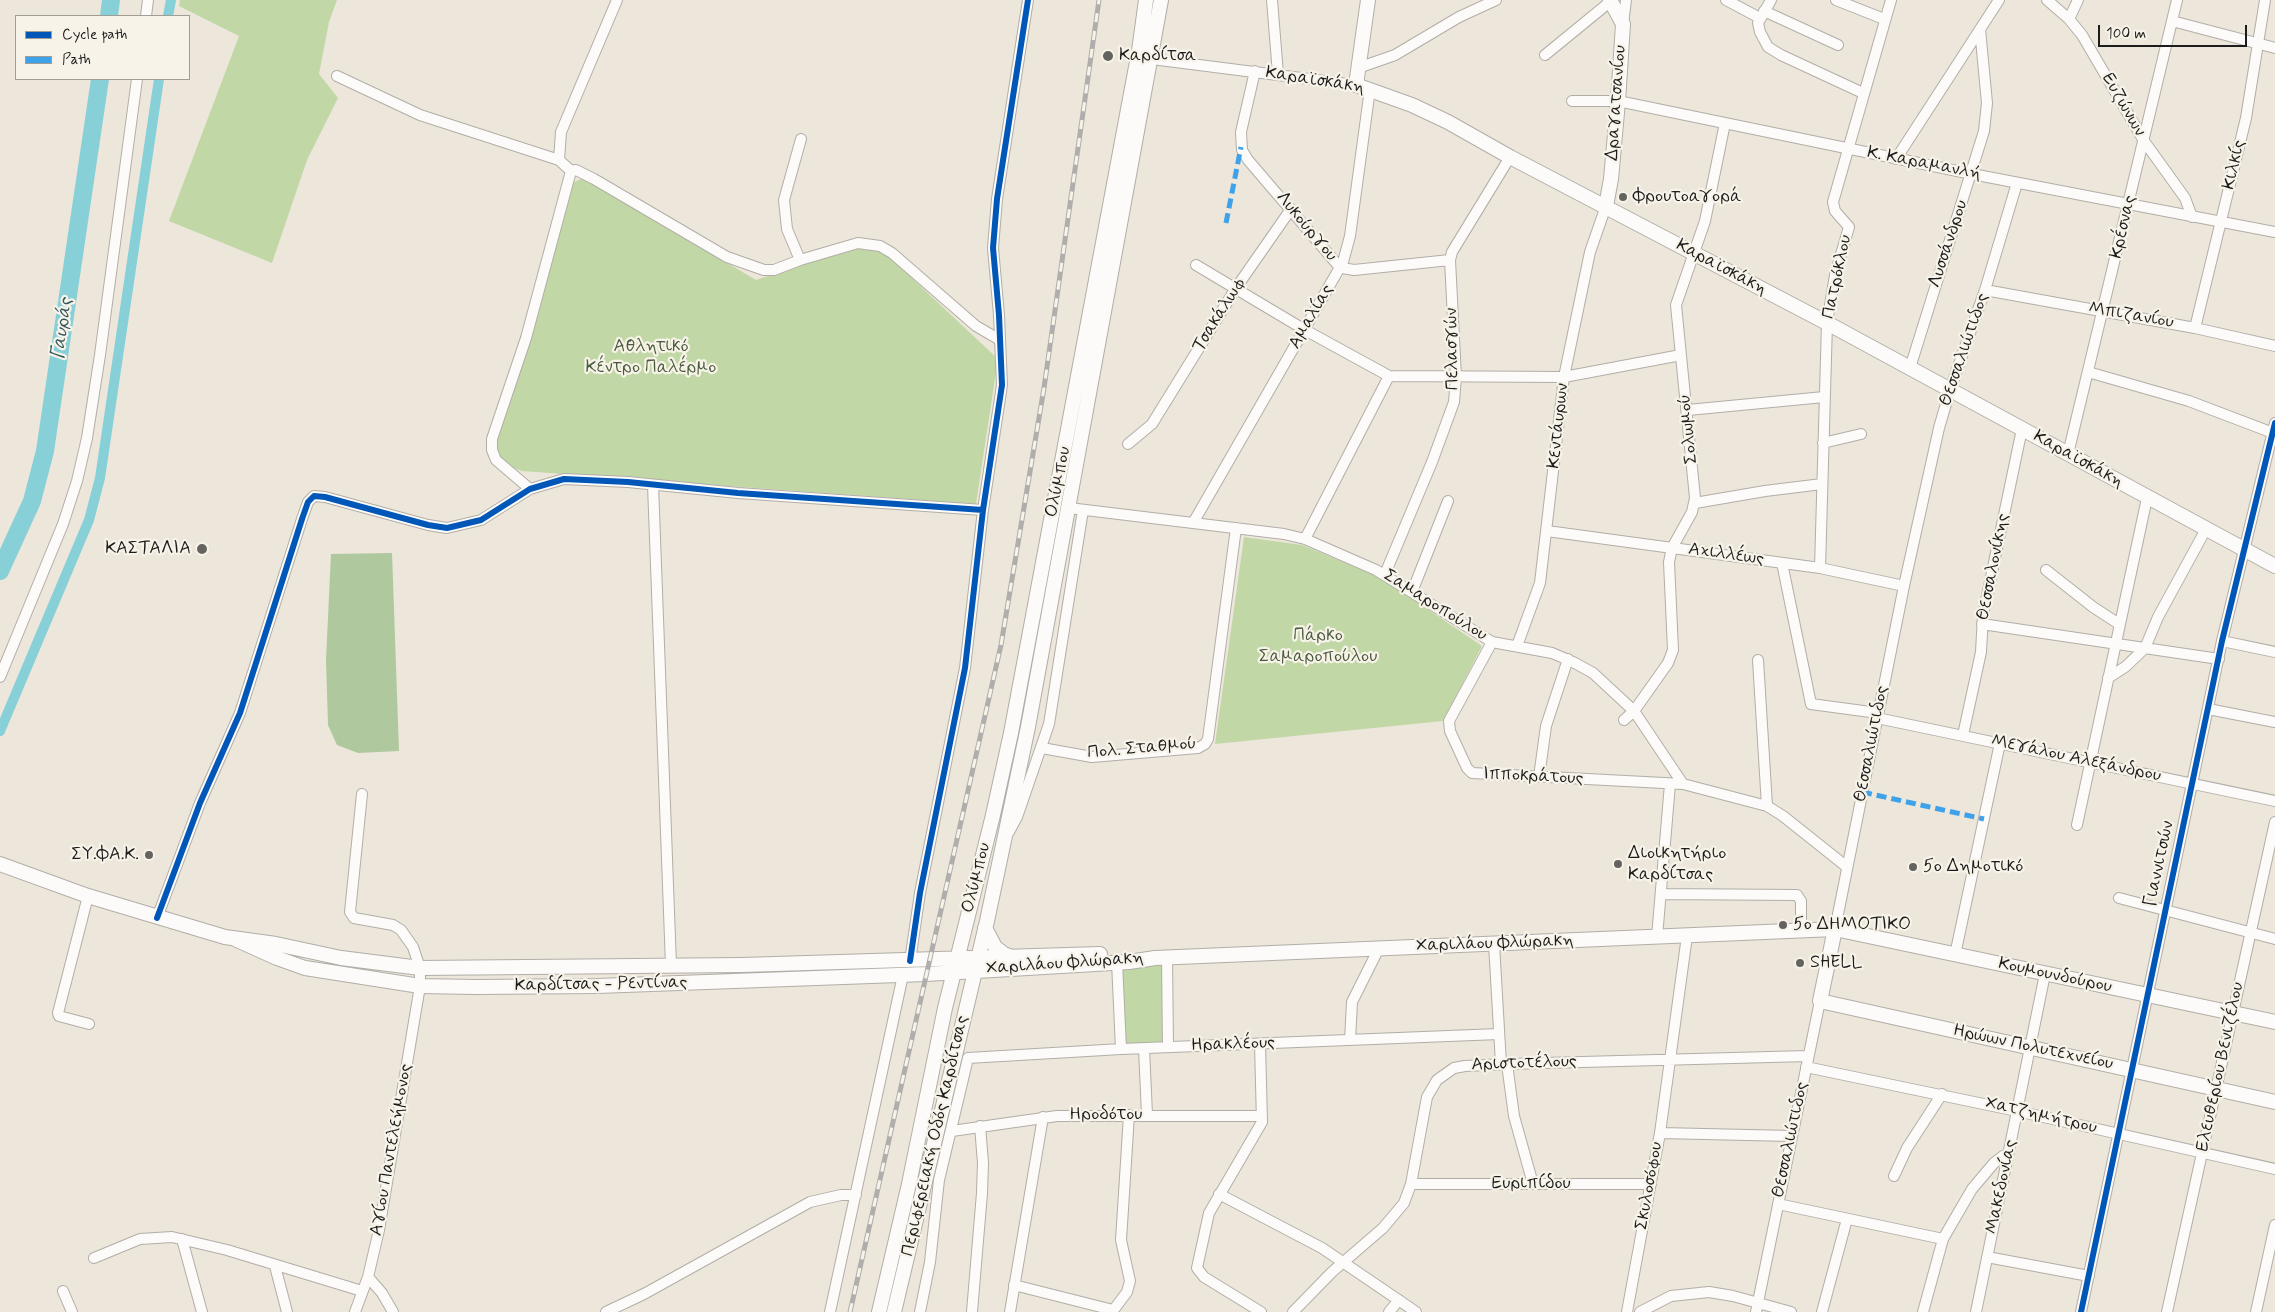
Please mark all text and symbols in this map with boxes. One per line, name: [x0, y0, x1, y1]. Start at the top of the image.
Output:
legend: [15, 15, 190, 80]
scale bar: [2100, 15, 2249, 47]
text: 100 m: [2106, 24, 2146, 44]
text: Cycle path: [62, 25, 127, 45]
street label: Δραγατσανίου: [1602, 44, 1632, 162]
place label: Καρδίτσα: [1119, 45, 1196, 67]
marker: Καρδίτσα: [1101, 49, 1115, 63]
text: Path: [62, 50, 91, 70]
street label: Καραϊσκάκη: [1264, 63, 1366, 99]
street label: Ευζώνων: [2096, 69, 2150, 141]
street label: Κιλκίς: [2219, 138, 2251, 192]
street label: Κ. Καραμανλή: [1865, 142, 1983, 186]
place label: Φρουτοαγορά: [1633, 186, 1741, 208]
street label: Λυκούργου: [1271, 188, 1341, 266]
marker: Φρουτοαγορά: [1617, 191, 1629, 203]
street label: Κρέσνας: [2106, 193, 2142, 261]
street label: Λυσσάνδρου: [1925, 197, 1973, 291]
street label: Πατρόκλου: [1819, 233, 1857, 321]
street label: Καραϊσκάκη: [1672, 235, 1770, 301]
street label: Τσακάλωφ: [1189, 274, 1251, 356]
street label: Αμαλίας: [1285, 281, 1339, 353]
street label: Θεσσαλιώτιδος: [1936, 291, 1994, 409]
water label: Γαυράς: [47, 297, 79, 361]
street label: Μπιζανίου: [2087, 298, 2175, 334]
street label: Πελασγών: [1441, 308, 1465, 390]
park label: Αθλητικό Κέντρο Παλέρμο: [586, 336, 716, 378]
street label: Κεντάυρων: [1544, 382, 1574, 470]
street label: Σολωμού: [1675, 393, 1703, 465]
street label: Καραϊσκάκη: [2029, 426, 2127, 494]
street label: Ολύμπου: [1042, 445, 1076, 519]
street label: Θεσσαλονίκης: [1973, 512, 2015, 622]
place label: ΚΑΣΤΑΛΙΑ: [105, 538, 191, 560]
street label: Αχιλλέως: [1687, 539, 1765, 571]
marker: ΚΑΣΤΑΛΙΑ: [195, 542, 209, 556]
street label: Σαμαροπούλου: [1379, 565, 1491, 647]
park label: Πάρκο Σαμαροπούλου: [1259, 625, 1377, 668]
street label: Θεσσαλιώτιδος: [1850, 684, 1894, 804]
street label: Μεγάλου Αλεξάνδρου: [1989, 730, 2163, 788]
street label: Πολ. Σταθμού: [1087, 733, 1197, 765]
street label: Ιπποκράτους: [1482, 764, 1584, 790]
street label: Γιαννιτσών: [2140, 819, 2180, 909]
street label: Ολύμπου: [958, 841, 996, 915]
place label: Διοικητήριο Καρδίτσας: [1628, 843, 1726, 886]
place label: ΣΥ.ΦΑ.Κ.: [71, 844, 139, 866]
marker: ΣΥ.ΦΑ.Κ.: [143, 849, 155, 861]
place label: 5ο Δημοτικό: [1923, 856, 2023, 878]
marker: Διοικητήριο Καρδίτσας: [1612, 858, 1624, 870]
marker: 5ο Δημοτικό: [1907, 861, 1919, 873]
place label: 5ο ΔΗΜΟΤΙΚΟ: [1793, 914, 1911, 936]
marker: 5ο ΔΗΜΟΤΙΚΟ: [1777, 919, 1789, 931]
street label: Χαριλάου Φλώρακη: [1416, 930, 1574, 958]
street label: Χαριλάου Φλώρακη: [985, 948, 1145, 980]
place label: SHELL: [1810, 952, 1862, 974]
street label: Κουμουνδούρου: [1996, 953, 2114, 999]
marker: SHELL: [1794, 957, 1806, 969]
street label: Καρδίτσας - Ρεντίνας: [514, 973, 688, 997]
street label: Ελευθερίου Βενιζέλου: [2192, 980, 2250, 1154]
street label: Περιφερειακή Οδός Καρδίτσας: [898, 1014, 974, 1258]
street label: Ηρώων Πολυτεχνείου: [1951, 1020, 2115, 1076]
street label: Ηρακλέους: [1191, 1033, 1275, 1057]
street label: Αριστοτέλους: [1471, 1051, 1577, 1077]
street label: Αγίου Παντελεήμονος: [366, 1062, 418, 1238]
street label: Θεσσαλιώτιδος: [1768, 1080, 1814, 1200]
street label: Χατζημήτρου: [1983, 1093, 2099, 1139]
street label: Ηροδότου: [1070, 1104, 1142, 1126]
street label: Μακεδονίας: [1981, 1138, 2023, 1236]
street label: Σκυλοσόφου: [1632, 1140, 1668, 1232]
street label: Ευριπίδου: [1491, 1173, 1571, 1195]

